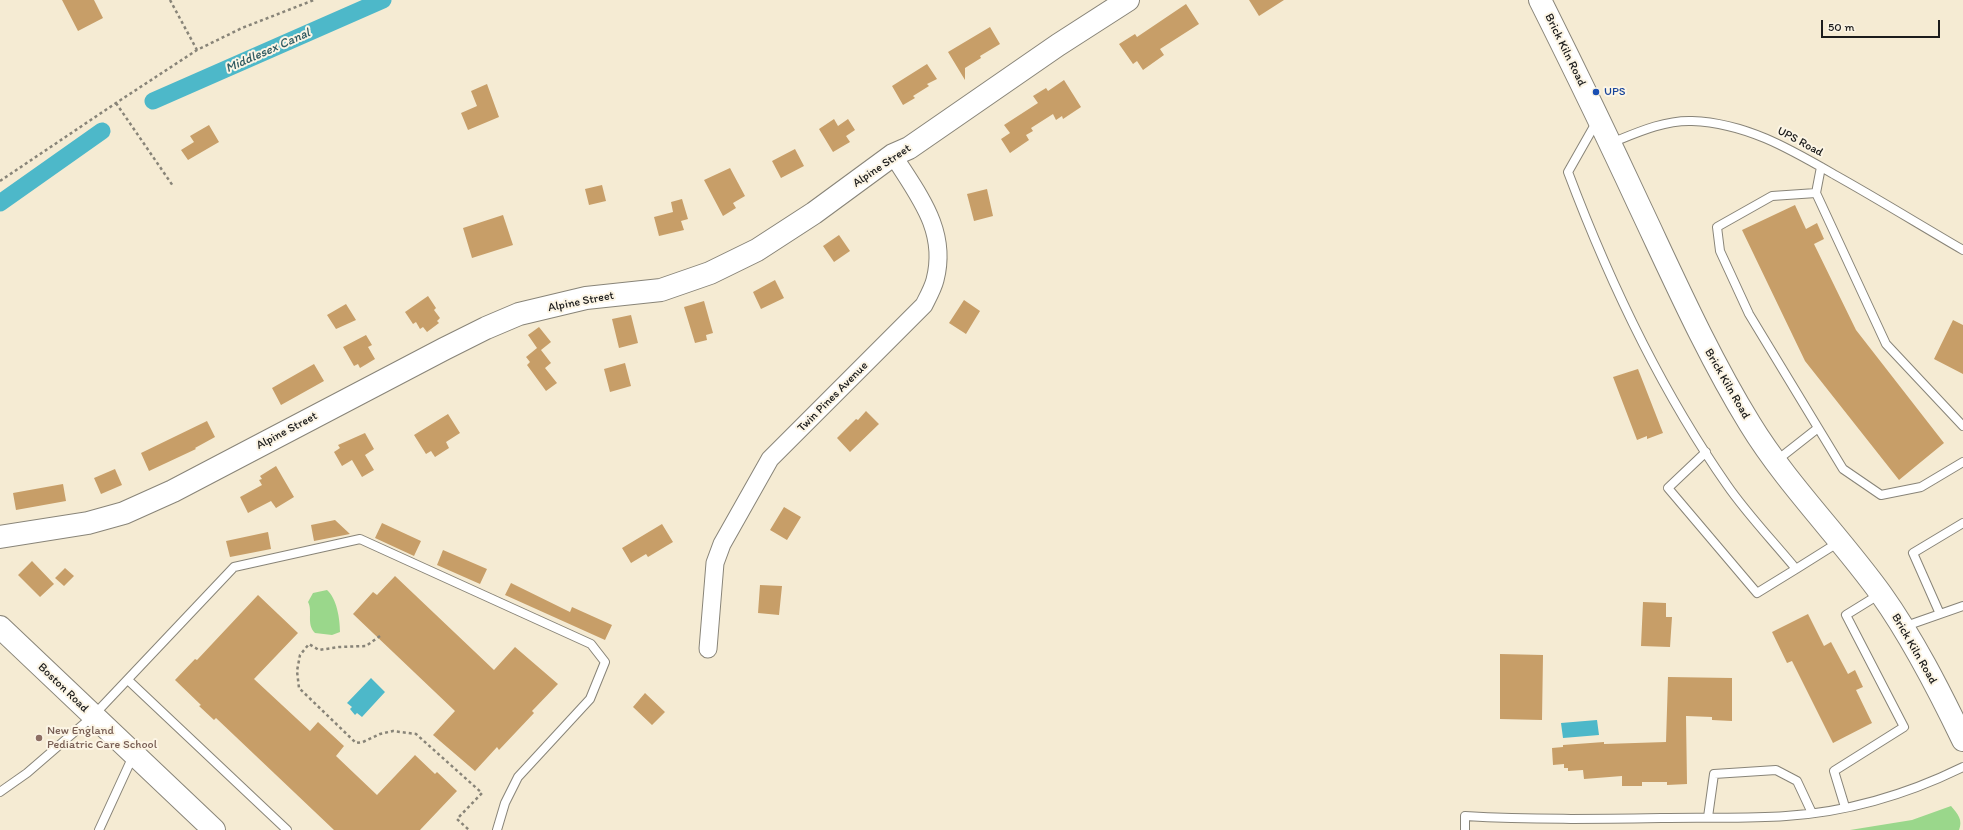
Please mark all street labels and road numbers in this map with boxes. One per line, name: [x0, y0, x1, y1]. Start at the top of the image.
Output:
street label: Brick Kiln Road: [1541, 11, 1589, 89]
street label: UPS Road: [1775, 124, 1825, 160]
street label: Alpine Street: [850, 141, 914, 191]
street label: Alpine Street: [547, 289, 615, 315]
street label: Brick Kiln Road: [1701, 346, 1753, 422]
street label: Twin Pines Avenue: [795, 359, 871, 435]
street label: Alpine Street: [254, 409, 320, 453]
street label: Brick Kiln Road: [1888, 611, 1940, 687]
street label: Boston Road: [35, 660, 91, 716]

